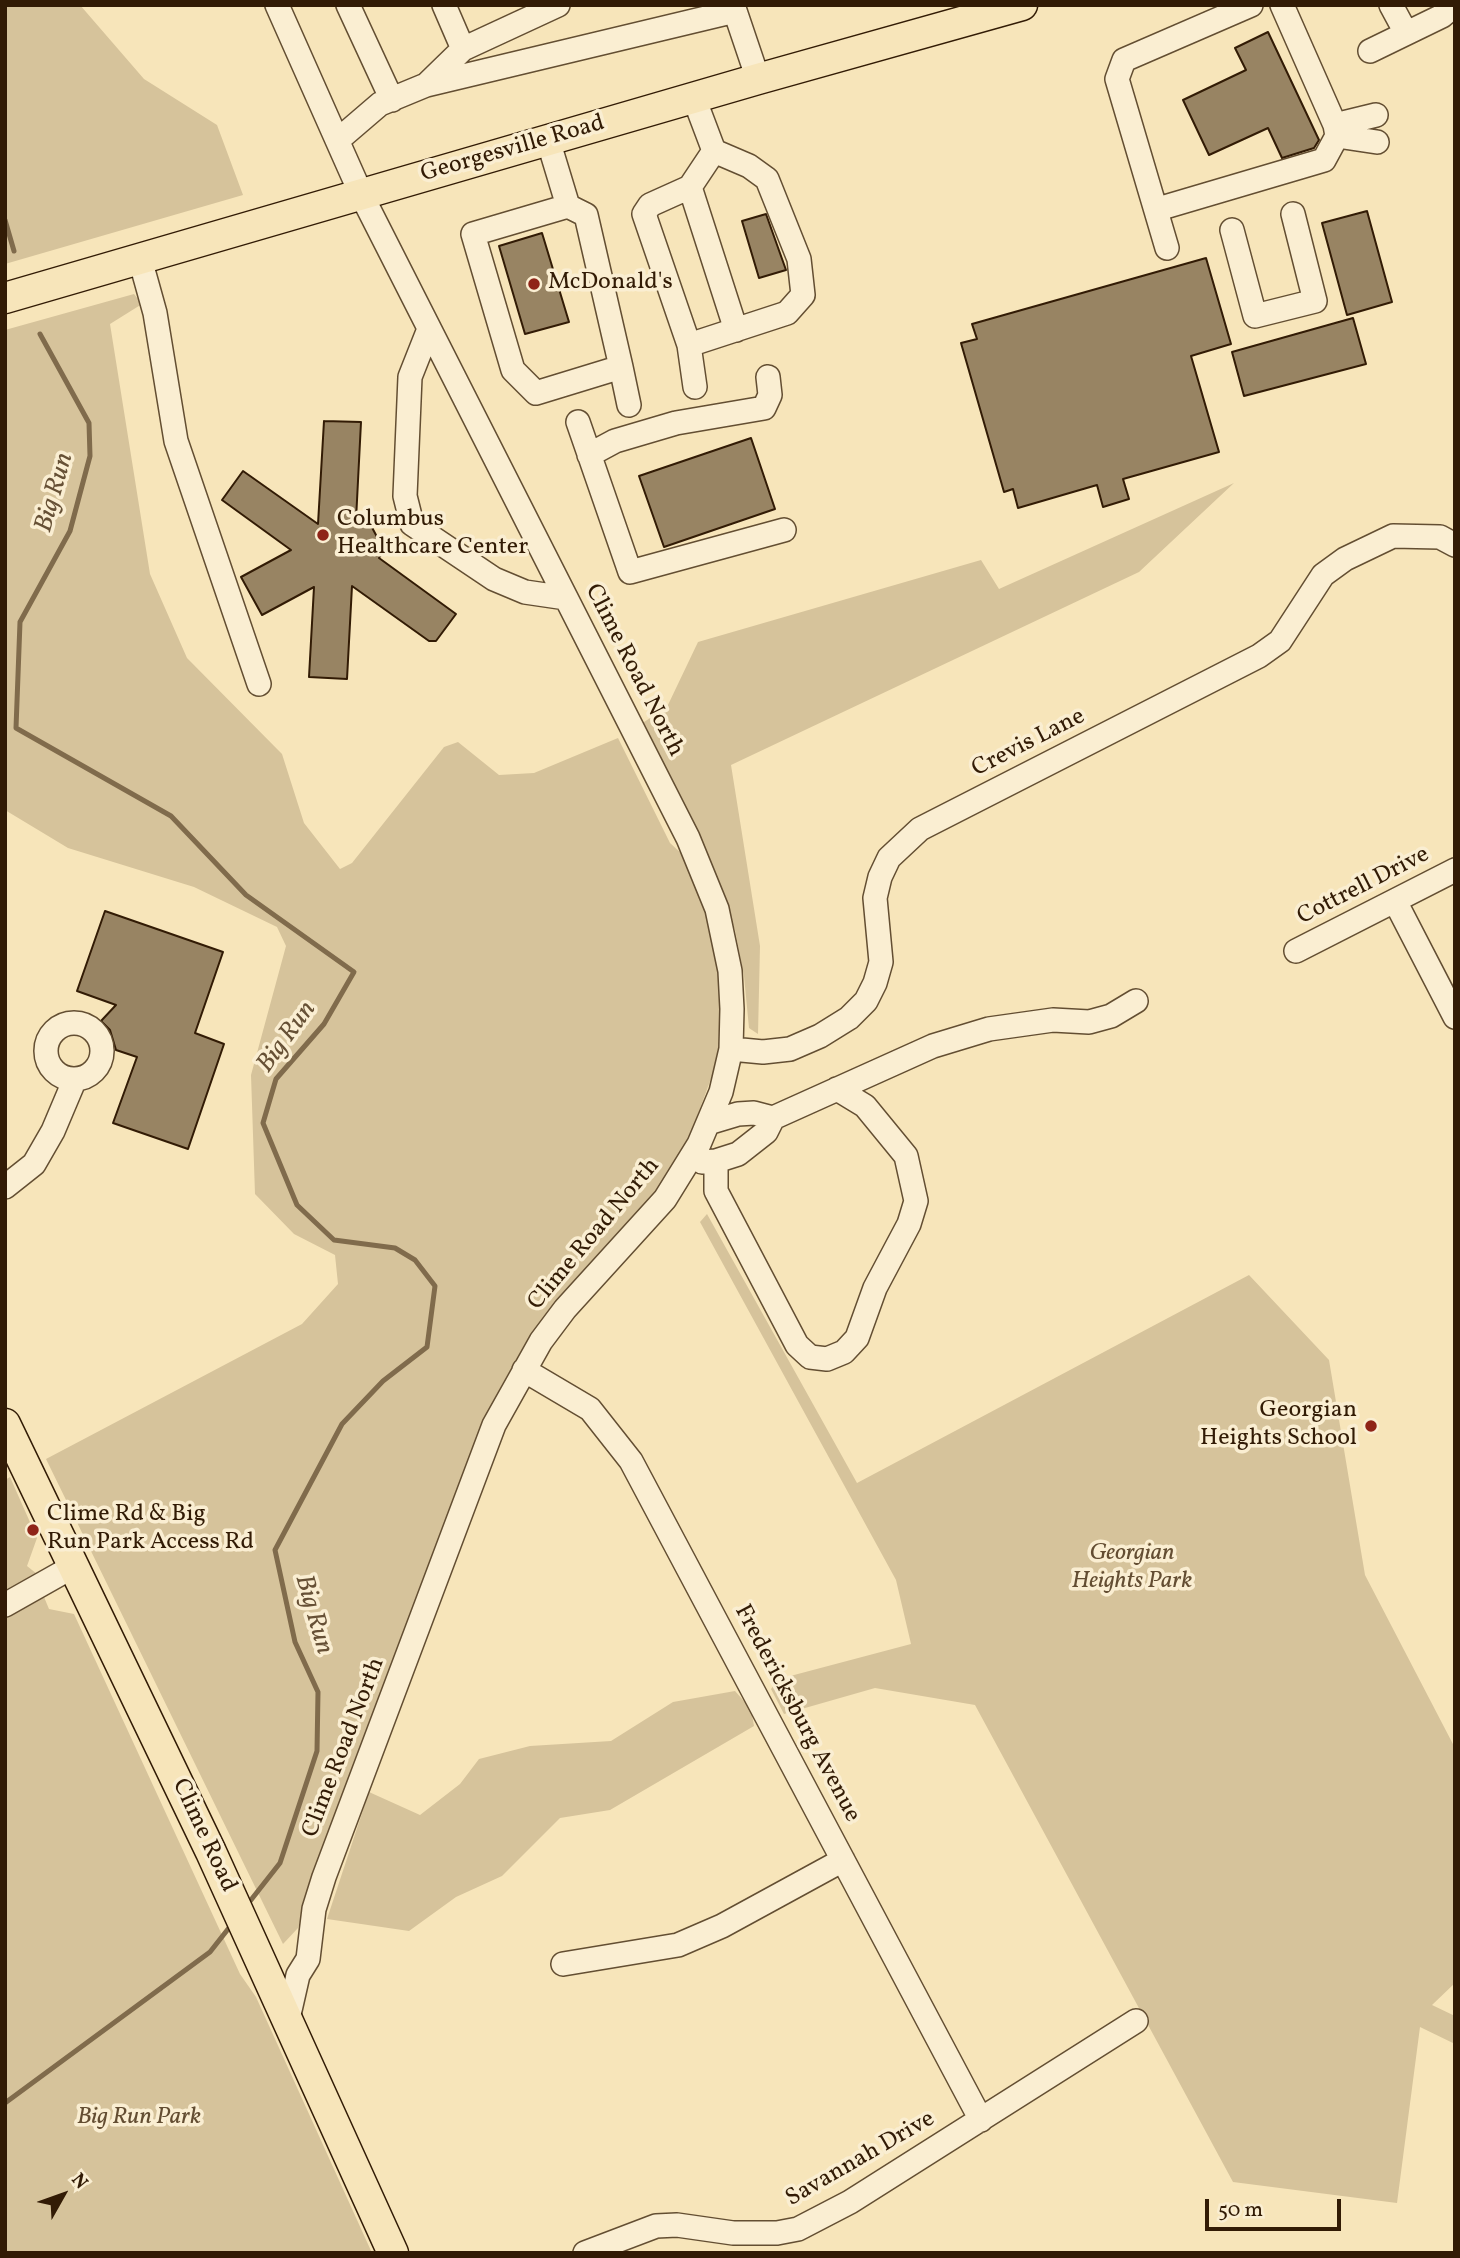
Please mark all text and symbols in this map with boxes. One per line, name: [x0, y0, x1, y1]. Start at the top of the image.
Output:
street label: Georgesville Road: [418, 110, 608, 190]
place label: McDonald's: [548, 270, 673, 298]
marker: McDonald's: [526, 276, 542, 292]
water label: Big Run: [30, 450, 82, 536]
place label: Columbus Healthcare Center: [337, 507, 528, 563]
marker: Columbus Healthcare Center: [315, 527, 331, 543]
street label: Clime Road North: [577, 580, 689, 762]
street label: Crevis Lane: [968, 703, 1090, 785]
street label: Cottrell Drive: [1293, 841, 1435, 933]
water label: Big Run: [252, 996, 324, 1080]
street label: Clime Road North: [523, 1153, 667, 1317]
place label: Georgian Heights School: [1200, 1398, 1357, 1454]
marker: Georgian Heights School: [1363, 1418, 1379, 1434]
place label: Clime Rd & Big Run Park Access Rd: [47, 1502, 254, 1558]
marker: Clime Rd & Big Run Park Access Rd: [25, 1522, 41, 1538]
park label: Georgian Heights Park: [1072, 1541, 1192, 1597]
water label: Big Run: [286, 1572, 338, 1658]
street label: Fredericksburg Avenue: [726, 1600, 866, 1828]
street label: Clime Road North: [298, 1654, 392, 1842]
street label: Clime Road: [164, 1775, 242, 1897]
park label: Big Run Park: [77, 2105, 201, 2133]
street label: Savannah Drive: [781, 2106, 941, 2214]
north arrow: [28, 2160, 98, 2230]
text: N: [65, 2168, 93, 2195]
scale bar: [1208, 2184, 1344, 2228]
text: 50 m: [1218, 2196, 1263, 2225]

